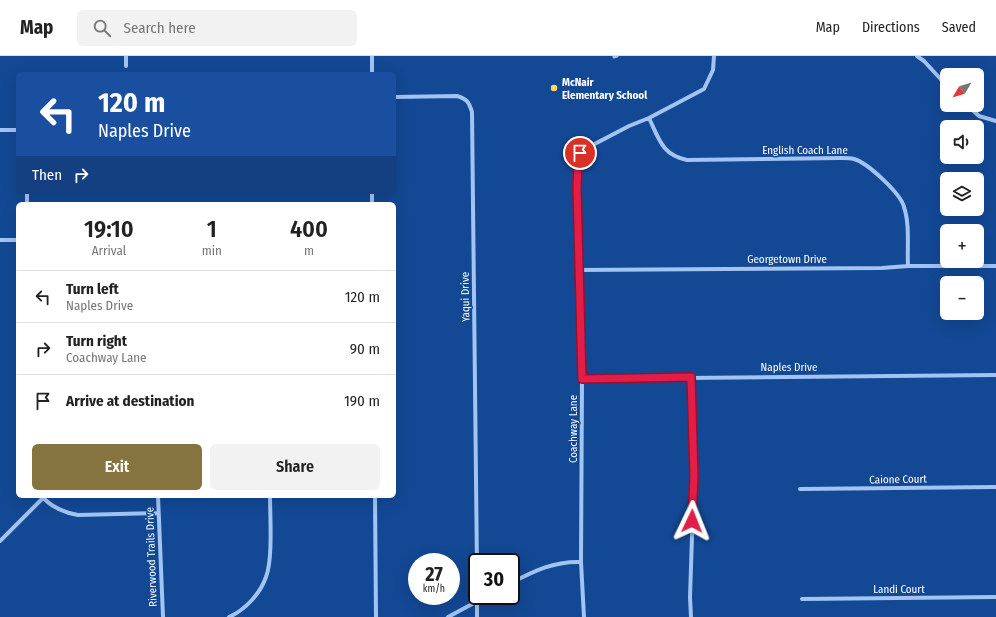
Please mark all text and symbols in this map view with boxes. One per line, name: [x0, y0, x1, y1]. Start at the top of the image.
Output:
search box: [77, 10, 357, 46]
text: Map: [20, 16, 53, 39]
icon: search: [91, 17, 113, 39]
text: Search here: [123, 19, 196, 37]
text: Map: [816, 19, 840, 36]
text: Directions: [862, 19, 920, 36]
text: Saved: [942, 19, 976, 36]
north arrow: [940, 68, 984, 112]
map controls: [940, 68, 984, 320]
place label: McNair Elementary School: [562, 76, 648, 102]
marker: McNair Elementary School: [549, 83, 559, 93]
text: 120 m: [98, 86, 165, 119]
icon: left: [32, 88, 84, 140]
text: Naples Drive: [98, 120, 191, 142]
button: sound: [940, 120, 984, 164]
pin: [563, 136, 597, 170]
icon: arrive: [569, 142, 591, 164]
street label: English Coach Lane: [762, 144, 848, 157]
icon: right: [70, 164, 92, 186]
text: Then: [32, 166, 62, 184]
button: layers: [940, 172, 984, 216]
text: 19:10: [84, 215, 134, 243]
text: 1: [207, 215, 217, 243]
text: 400: [290, 215, 328, 243]
button: +: [940, 224, 984, 268]
text: Arrival: [92, 243, 126, 258]
text: min: [202, 243, 222, 258]
text: m: [304, 243, 314, 258]
street label: Georgetown Drive: [747, 253, 827, 266]
street label: Yaqui Drive: [459, 272, 472, 322]
button: −: [940, 276, 984, 320]
text: Turn left: [66, 280, 119, 298]
icon: left: [32, 286, 54, 308]
text: 120 m: [345, 288, 380, 306]
text: Naples Drive: [66, 298, 133, 313]
text: Turn right: [66, 332, 127, 350]
icon: right: [32, 338, 54, 360]
text: 90 m: [350, 340, 380, 358]
text: Coachway Lane: [66, 350, 147, 365]
street label: Naples Drive: [761, 361, 817, 374]
icon: arrive: [32, 390, 54, 412]
text: Arrive at destination: [66, 392, 194, 410]
text: 190 m: [344, 392, 380, 410]
street label: Coachway Lane: [567, 395, 580, 463]
button: Exit: [32, 444, 202, 490]
button: Share: [210, 444, 380, 490]
street label: Caione Court: [869, 472, 927, 487]
position arrow: [671, 500, 713, 542]
street label: Riverwood Trails Drive: [143, 507, 160, 607]
speed limit sign: 30: [468, 553, 520, 605]
text: 27: [425, 562, 443, 586]
text: km/h: [423, 583, 445, 595]
street label: Landi Court: [873, 583, 925, 596]

